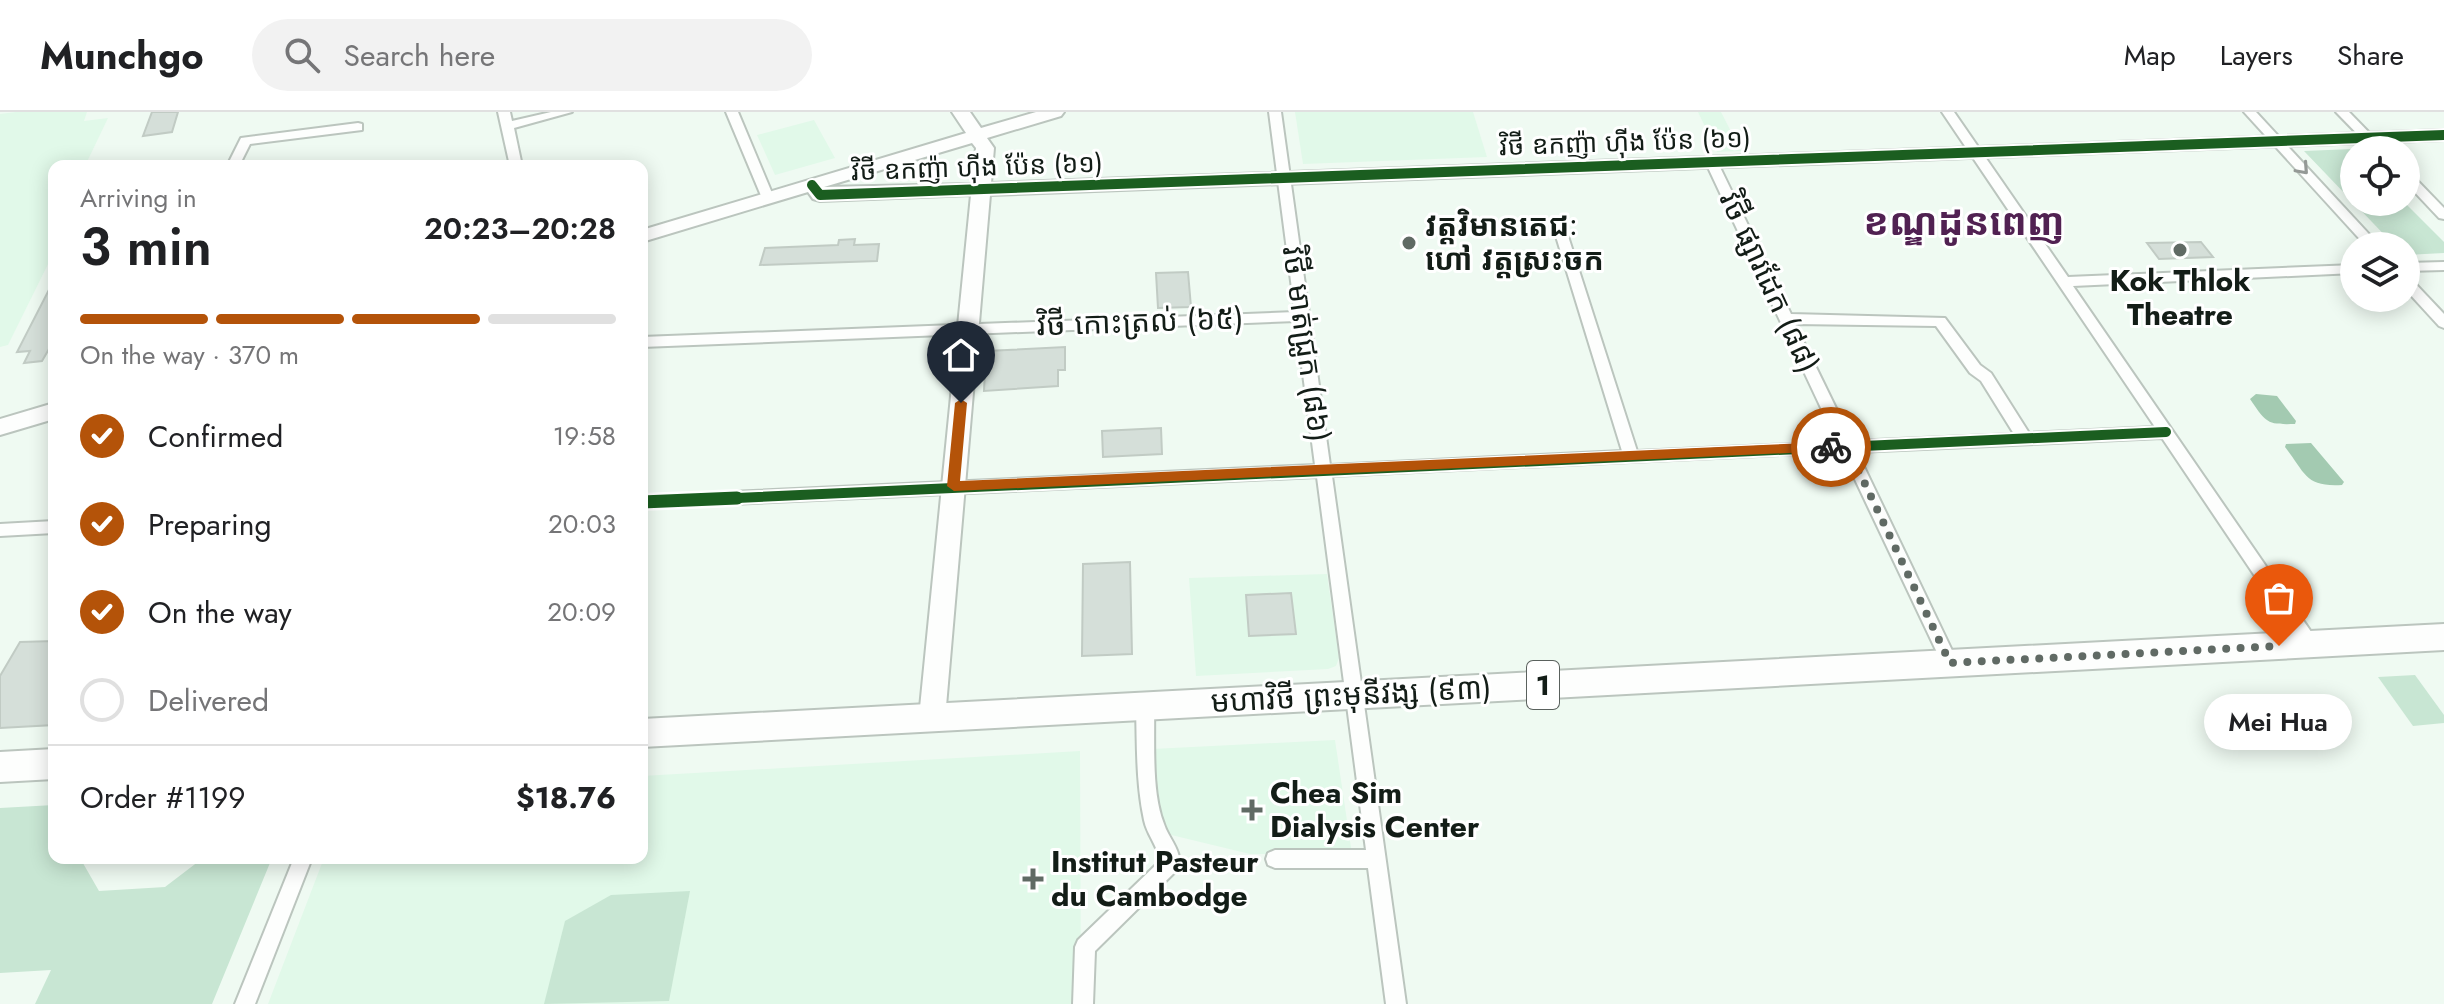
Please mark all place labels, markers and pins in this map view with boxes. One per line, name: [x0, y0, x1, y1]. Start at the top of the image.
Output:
place label: វត្តវិមានតេជៈ ហៅ វត្តស្រះចក: [1425, 204, 1604, 281]
marker: វត្តវិមានតេជៈ ហៅ វត្តស្រះចក: [1400, 234, 1418, 252]
marker: Kok Thlok Theatre: [2171, 241, 2189, 259]
place label: Kok Thlok Theatre: [2109, 259, 2251, 336]
pin: [927, 321, 995, 403]
pin: [2245, 564, 2313, 646]
callout: Mei Hua: [2205, 694, 2353, 750]
place label: Chea Sim Dialysis Center: [1270, 771, 1480, 848]
marker: Chea Sim Dialysis Center: [1241, 799, 1263, 821]
place label: Institut Pasteur du Cambodge: [1051, 840, 1259, 917]
marker: Institut Pasteur du Cambodge: [1022, 868, 1044, 890]

